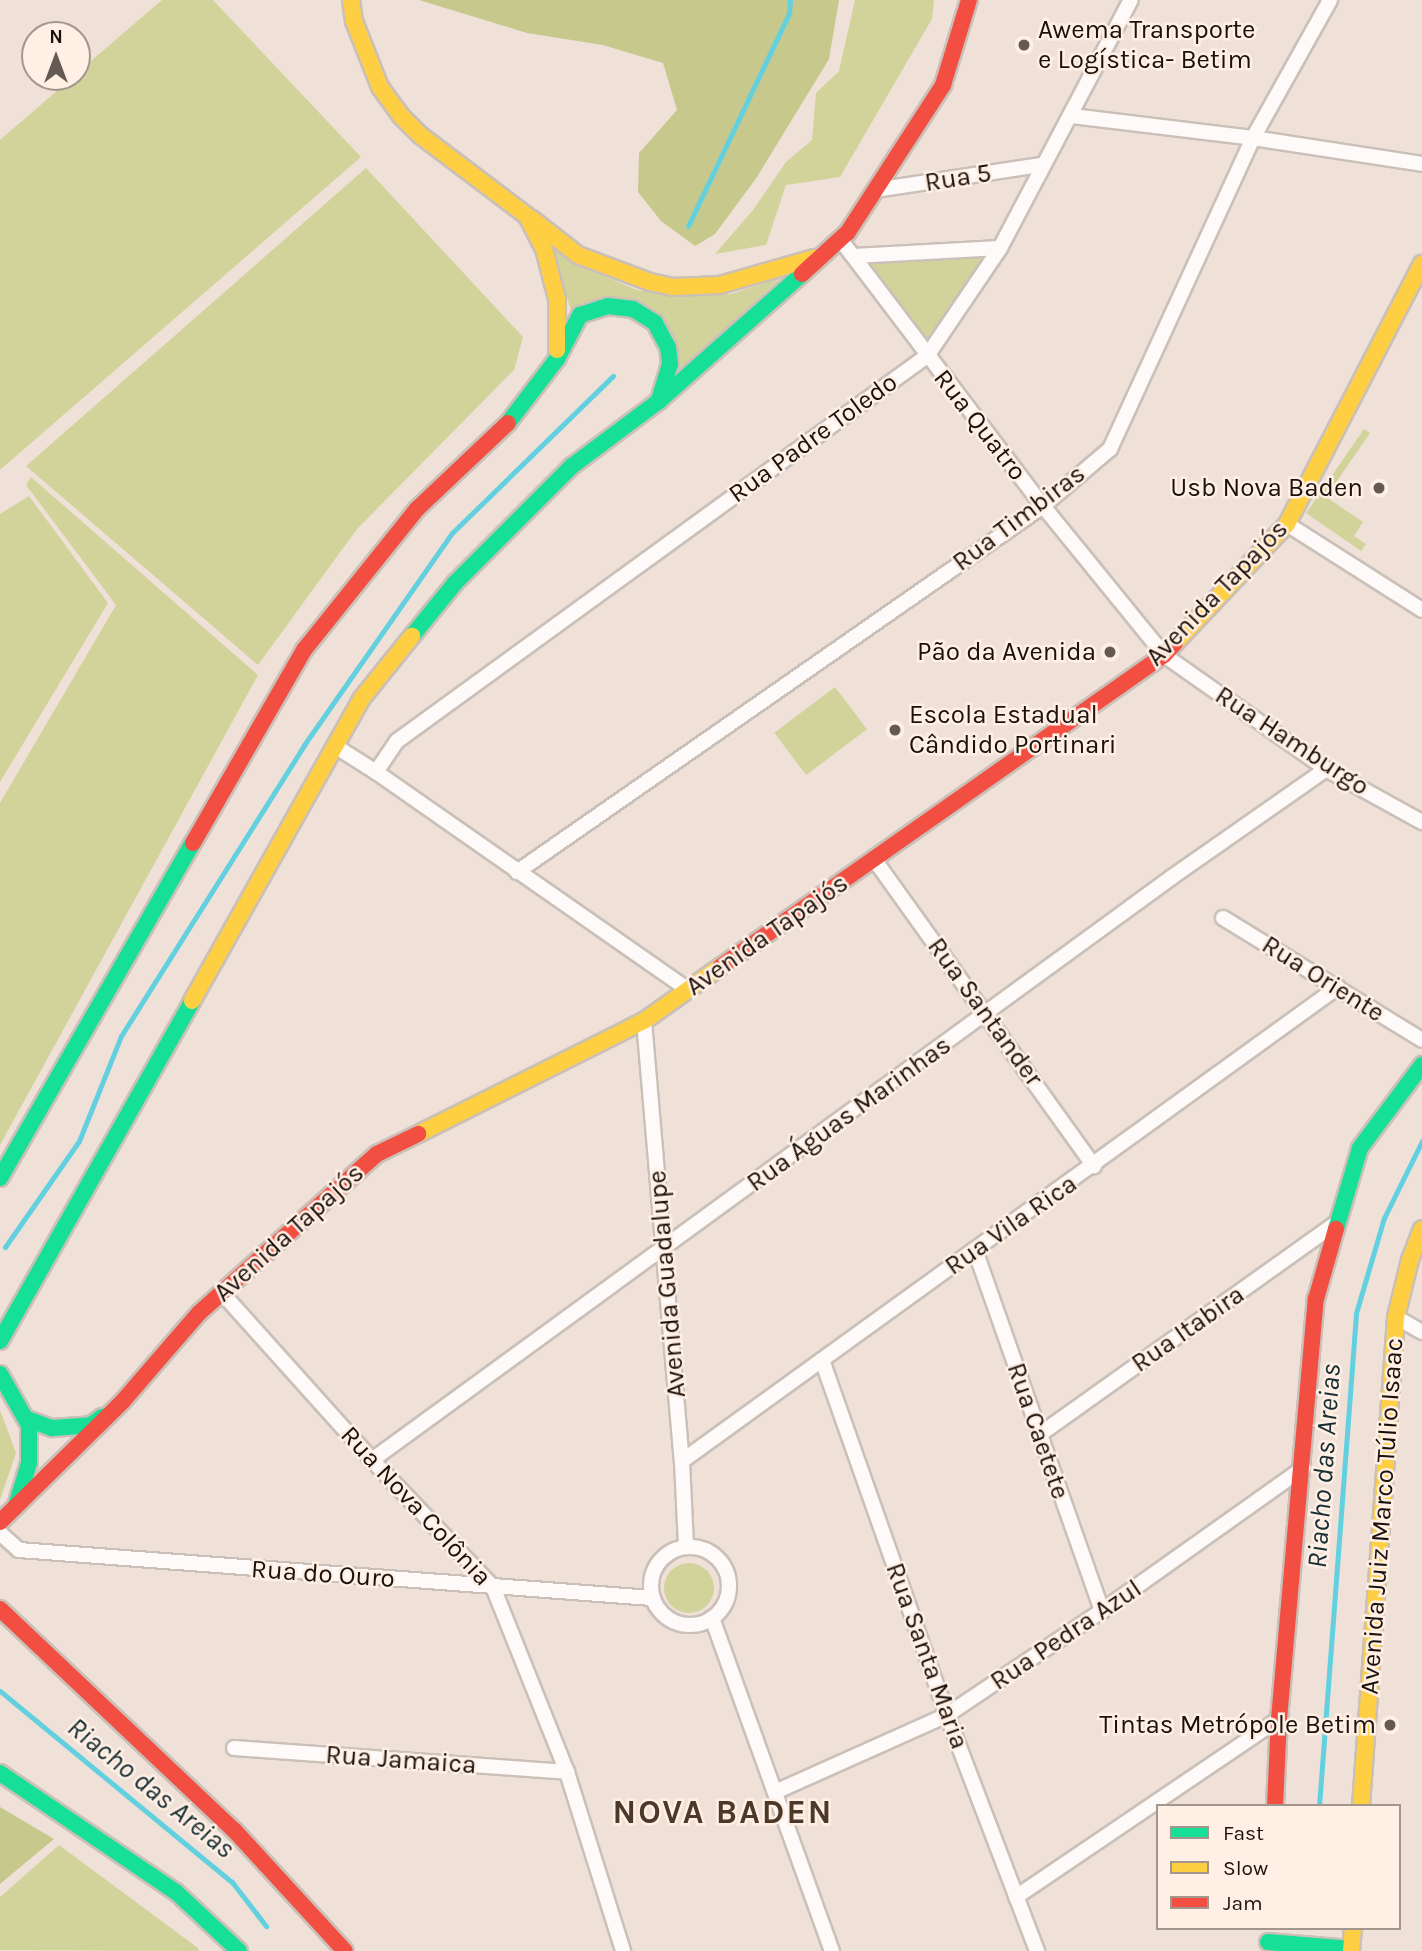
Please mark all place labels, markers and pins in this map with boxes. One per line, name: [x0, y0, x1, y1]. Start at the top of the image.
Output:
place label: Awema Transporte e Logística- Betim: [1038, 14, 1255, 76]
marker: Awema Transporte e Logística- Betim: [1016, 37, 1032, 53]
place label: Usb Nova Baden: [1170, 472, 1363, 504]
marker: Usb Nova Baden: [1369, 478, 1389, 498]
place label: Pão da Avenida: [917, 636, 1096, 668]
marker: Pão da Avenida: [1102, 644, 1118, 660]
place label: Escola Estadual Cândido Portinari: [909, 699, 1117, 760]
marker: Escola Estadual Cândido Portinari: [887, 722, 903, 738]
place label: Tintas Metrópole Betim: [1099, 1709, 1376, 1741]
marker: Tintas Metrópole Betim: [1382, 1717, 1398, 1733]

